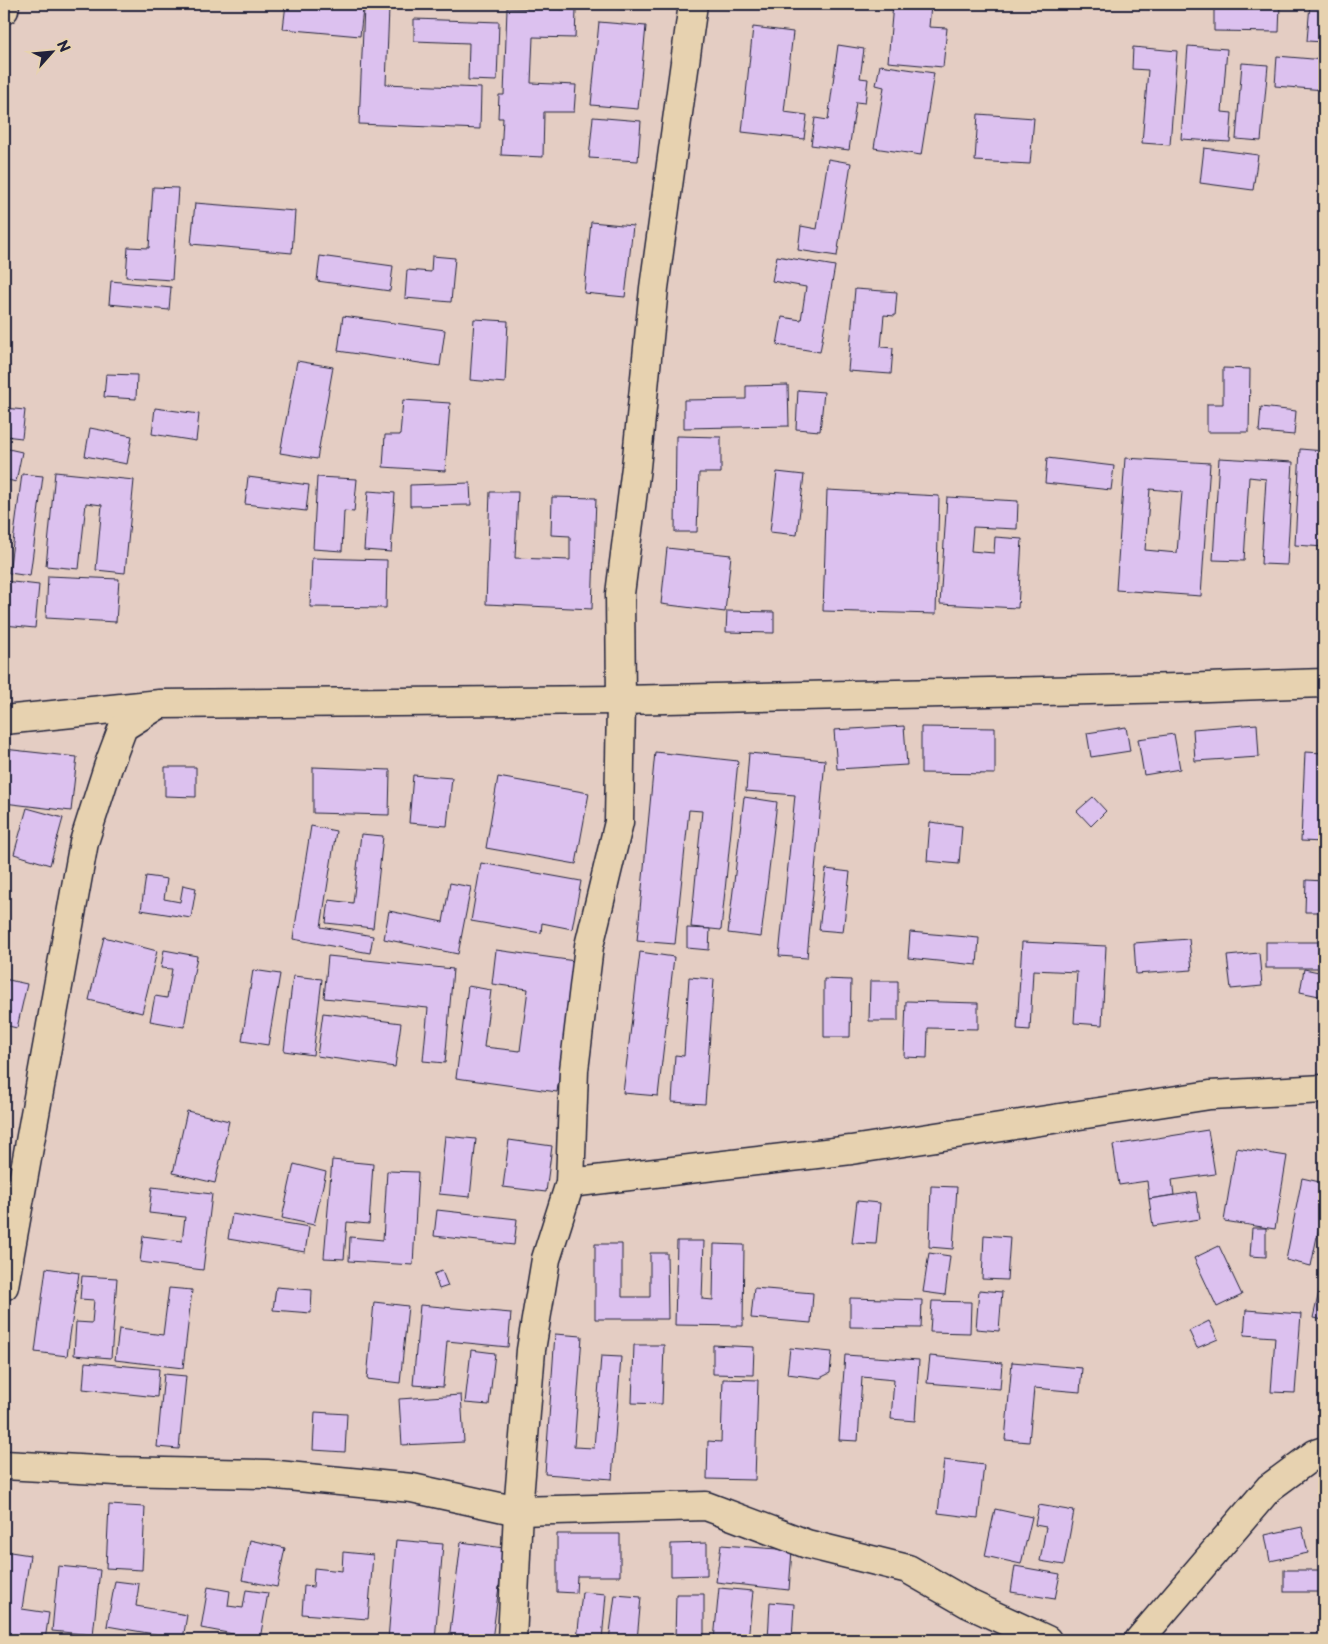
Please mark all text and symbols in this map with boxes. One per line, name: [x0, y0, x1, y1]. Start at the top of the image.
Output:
north arrow: [28, 28, 78, 78]
text: N: [52, 36, 76, 56]

